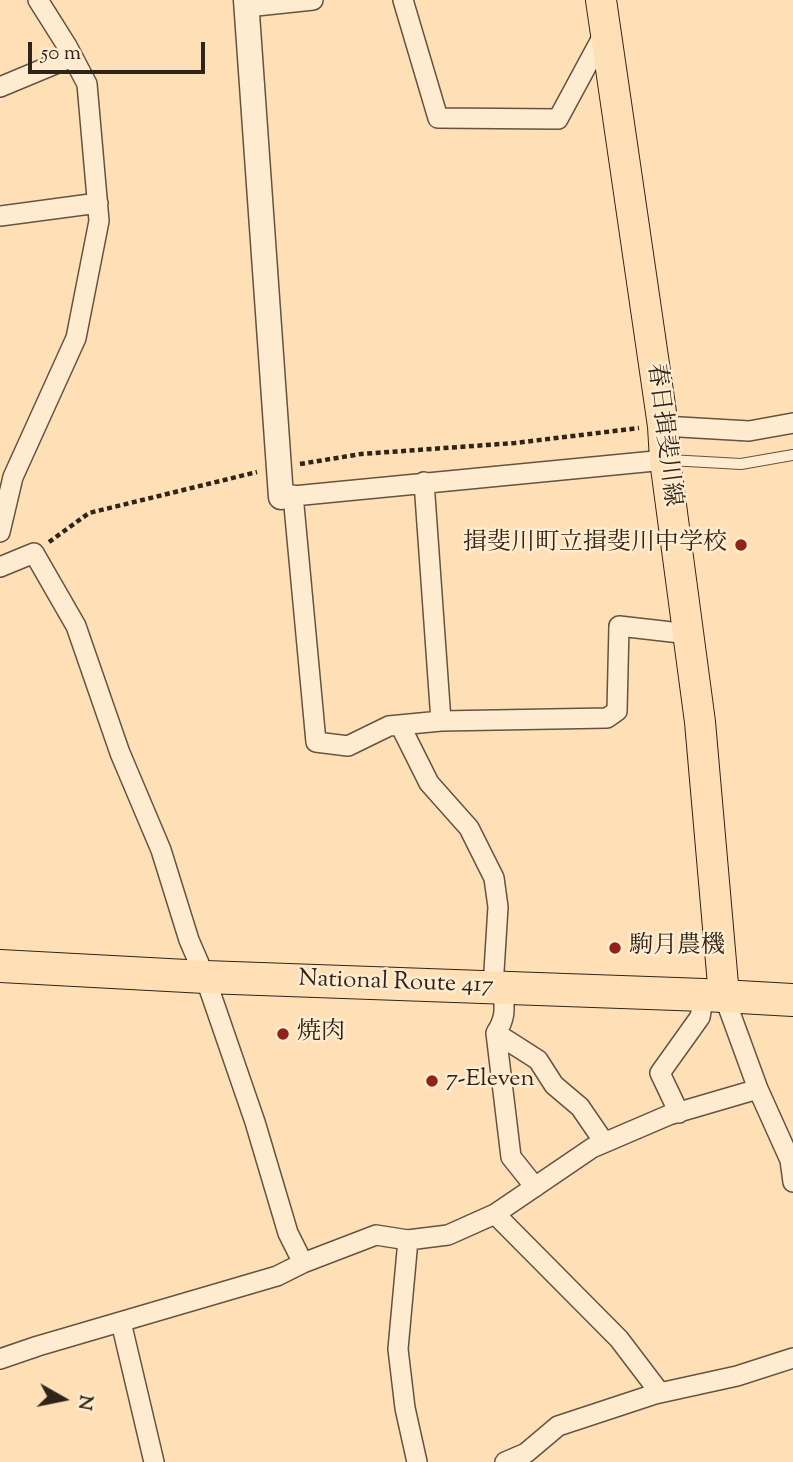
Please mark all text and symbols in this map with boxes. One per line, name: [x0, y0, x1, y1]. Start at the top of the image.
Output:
scale bar: [32, 28, 208, 72]
text: 50 m: [41, 39, 81, 69]
street label: 春日揖斐川線: [639, 362, 685, 508]
place label: 揖斐川町立揖斐川中学校: [463, 531, 727, 559]
marker: 揖斐川町立揖斐川中学校: [733, 537, 749, 553]
place label: 駒月農機: [629, 934, 725, 962]
marker: 駒月農機: [607, 940, 623, 956]
street label: National Route 417: [298, 966, 494, 1002]
place label: 焼肉: [297, 1020, 345, 1048]
marker: 焼肉: [275, 1026, 291, 1042]
place label: 7-Eleven: [446, 1067, 535, 1095]
marker: 7-Eleven: [424, 1073, 440, 1089]
north arrow: [28, 1364, 98, 1434]
text: N: [70, 1393, 99, 1412]

